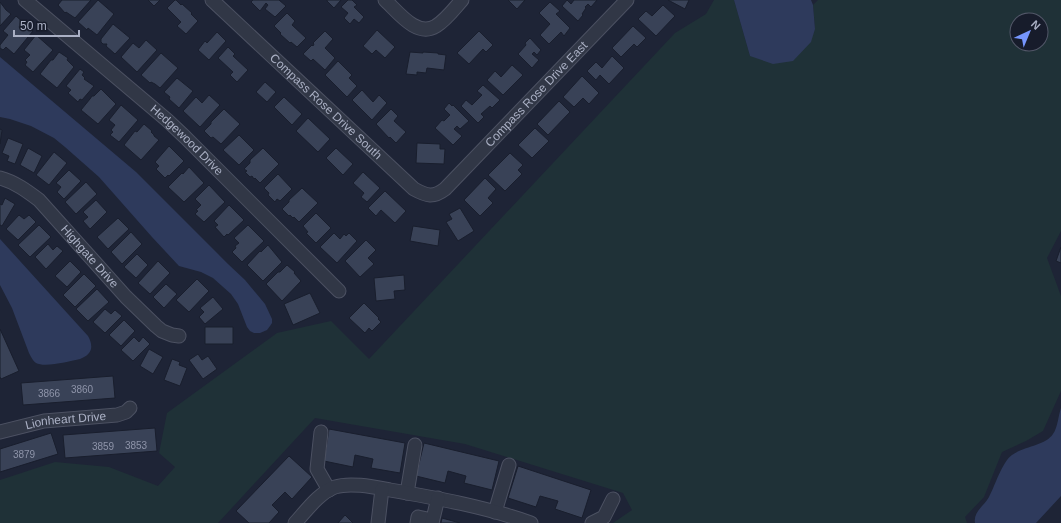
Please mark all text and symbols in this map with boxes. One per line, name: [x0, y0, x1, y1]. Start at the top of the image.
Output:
scale bar: [14, 12, 79, 38]
north arrow: [1009, 12, 1049, 52]
text: N: [1029, 18, 1043, 32]
text: 50 m: [20, 19, 47, 33]
street label: Compass Rose Drive East: [482, 38, 591, 150]
street label: Compass Rose Drive South: [267, 51, 385, 162]
street label: Hedgewood Drive: [147, 102, 226, 178]
street label: Highgate Drive: [58, 222, 122, 291]
house number: 3860: [71, 384, 94, 395]
house number: 3866: [38, 388, 61, 399]
street label: Lionheart Drive: [24, 409, 107, 432]
house number: 3853: [125, 440, 148, 451]
house number: 3859: [92, 441, 115, 452]
house number: 3879: [13, 449, 36, 460]

